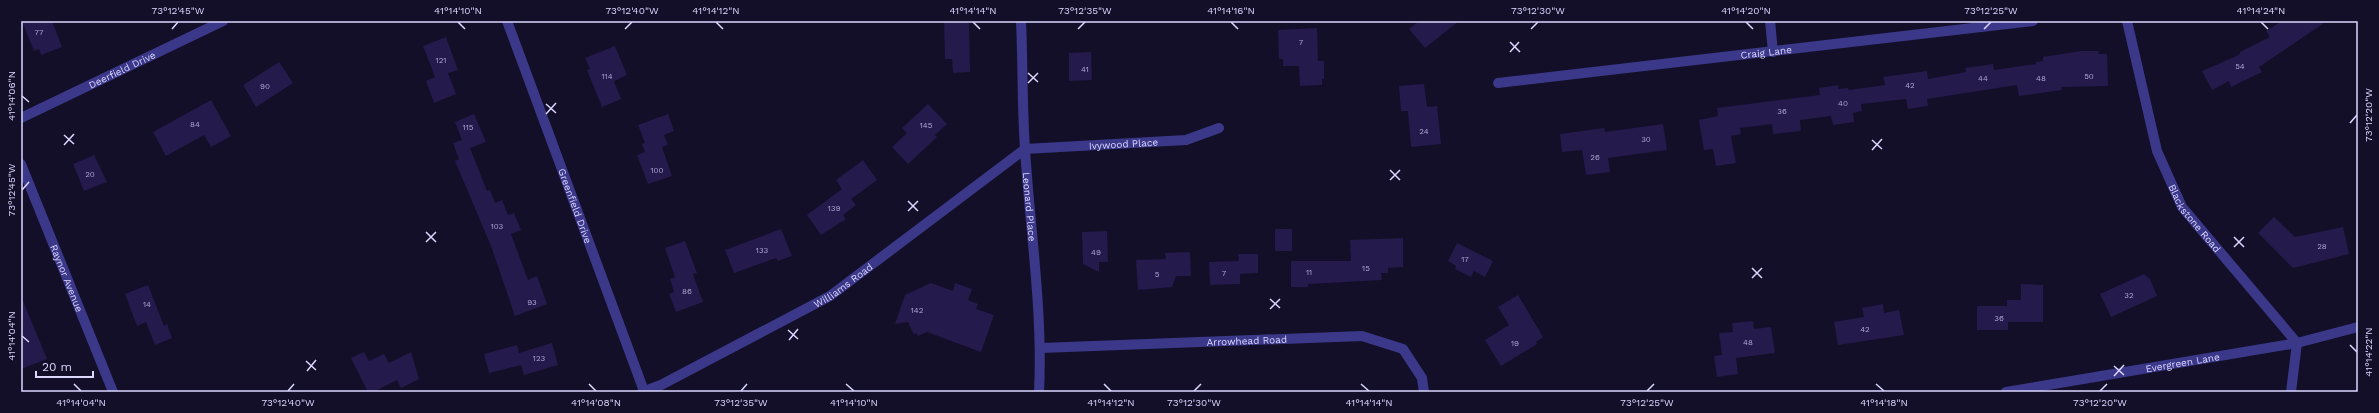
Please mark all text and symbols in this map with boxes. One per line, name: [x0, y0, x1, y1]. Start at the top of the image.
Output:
text: 73°12'45"W: [152, 5, 205, 16]
text: 41°14'10"N: [434, 5, 482, 16]
text: 73°12'40"W: [605, 5, 659, 16]
text: 41°14'12"N: [692, 5, 740, 16]
text: 41°14'14"N: [949, 5, 997, 16]
text: 73°12'35"W: [1058, 5, 1112, 16]
text: 41°14'16"N: [1207, 5, 1255, 16]
text: 73°12'30"W: [1511, 5, 1565, 16]
text: 41°14'20"N: [1721, 5, 1771, 16]
text: 73°12'25"W: [1964, 5, 2018, 16]
text: 41°14'24"N: [2237, 5, 2285, 16]
house number: 77: [35, 28, 44, 37]
house number: 7: [1299, 38, 1304, 47]
street label: Craig Lane: [1740, 43, 1793, 60]
street label: Deerfield Drive: [87, 49, 157, 90]
house number: 121: [436, 56, 446, 65]
house number: 54: [2235, 62, 2245, 71]
house number: 41: [1081, 65, 1089, 74]
text: 41°14'06"N: [6, 71, 17, 121]
house number: 114: [601, 72, 613, 81]
house number: 50: [2084, 72, 2094, 81]
house number: 44: [1978, 74, 1988, 83]
house number: 48: [2036, 74, 2046, 83]
house number: 42: [1905, 81, 1915, 90]
house number: 90: [260, 82, 270, 91]
text: 73°12'20"W: [2363, 88, 2374, 142]
house number: 40: [1838, 99, 1848, 108]
house number: 36: [1777, 107, 1787, 116]
house number: 84: [190, 120, 200, 129]
house number: 145: [920, 121, 933, 130]
house number: 115: [463, 123, 474, 132]
house number: 24: [1419, 127, 1429, 136]
house number: 30: [1641, 135, 1651, 144]
street label: Ivywood Place: [1088, 136, 1159, 151]
house number: 26: [1590, 153, 1600, 162]
text: 73°12'45"W: [6, 163, 17, 216]
house number: 100: [650, 166, 664, 175]
street label: Greenfield Drive: [557, 167, 594, 245]
house number: 20: [85, 170, 95, 179]
street label: Leonard Place: [1021, 172, 1038, 242]
street label: Blackstone Road: [2167, 182, 2223, 254]
house number: 139: [828, 204, 840, 213]
house number: 103: [491, 222, 504, 231]
house number: 28: [2317, 242, 2327, 251]
street label: Raynor Avenue: [49, 243, 86, 314]
house number: 133: [756, 246, 769, 255]
house number: 49: [1091, 248, 1101, 257]
house number: 17: [1461, 255, 1469, 264]
street label: Williams Road: [812, 261, 874, 309]
house number: 15: [1362, 264, 1370, 273]
house number: 11: [1306, 268, 1312, 277]
house number: 7: [1222, 269, 1227, 278]
house number: 5: [1155, 270, 1160, 279]
house number: 86: [682, 287, 692, 296]
house number: 32: [2124, 291, 2134, 300]
house number: 93: [527, 298, 537, 307]
house number: 14: [143, 300, 151, 309]
house number: 142: [911, 306, 924, 315]
text: 41°14'04"N: [6, 311, 17, 361]
house number: 36: [1994, 314, 2004, 323]
house number: 42: [1860, 325, 1870, 334]
text: 41°14'22"N: [2363, 327, 2374, 377]
street label: Arrowhead Road: [1206, 333, 1287, 347]
house number: 48: [1743, 338, 1753, 347]
house number: 19: [1511, 339, 1519, 348]
street label: Evergreen Lane: [2145, 351, 2221, 374]
scale bar: [36, 353, 93, 379]
house number: 123: [533, 354, 546, 363]
text: 20 m: [42, 360, 72, 374]
text: 41°14'04"N: [56, 397, 106, 408]
text: 73°12'40"W: [261, 397, 315, 408]
text: 41°14'08"N: [571, 397, 621, 408]
text: 73°12'35"W: [714, 397, 768, 408]
text: 41°14'10"N: [830, 397, 878, 408]
text: 41°14'12"N: [1087, 397, 1135, 408]
text: 73°12'30"W: [1167, 397, 1221, 408]
text: 41°14'14"N: [1345, 397, 1393, 408]
text: 73°12'25"W: [1620, 397, 1674, 408]
text: 41°14'18"N: [1860, 397, 1908, 408]
text: 73°12'20"W: [2073, 397, 2127, 408]

